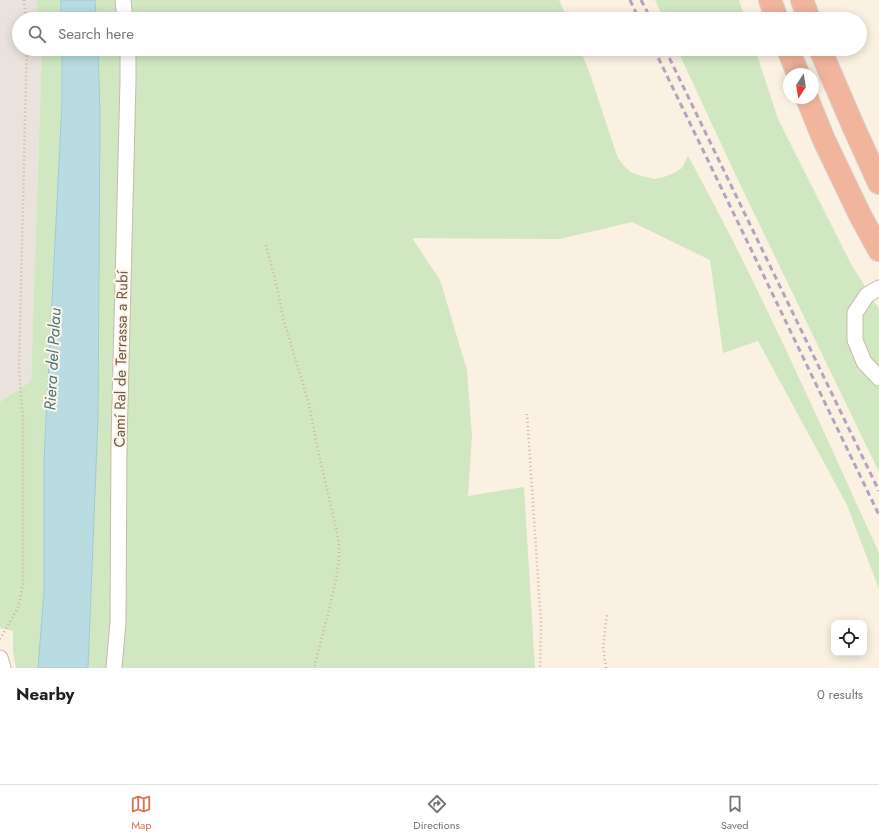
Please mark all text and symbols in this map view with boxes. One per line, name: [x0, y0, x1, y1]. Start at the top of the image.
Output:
search box: [12, 12, 867, 56]
icon: search: [26, 23, 48, 45]
text: Search here: [58, 23, 134, 45]
north arrow: [783, 68, 819, 104]
street label: Camí Ral de Terrassa a Rubí: [108, 269, 134, 448]
water label: Riera del Palau: [38, 307, 67, 411]
map controls: [831, 620, 867, 656]
button: locate: [831, 620, 867, 656]
text: Nearby: [16, 682, 74, 706]
text: 0 results: [817, 685, 863, 704]
tab: Map: [130, 793, 152, 833]
tab: Directions: [413, 793, 460, 833]
tab: Saved: [721, 793, 749, 833]

